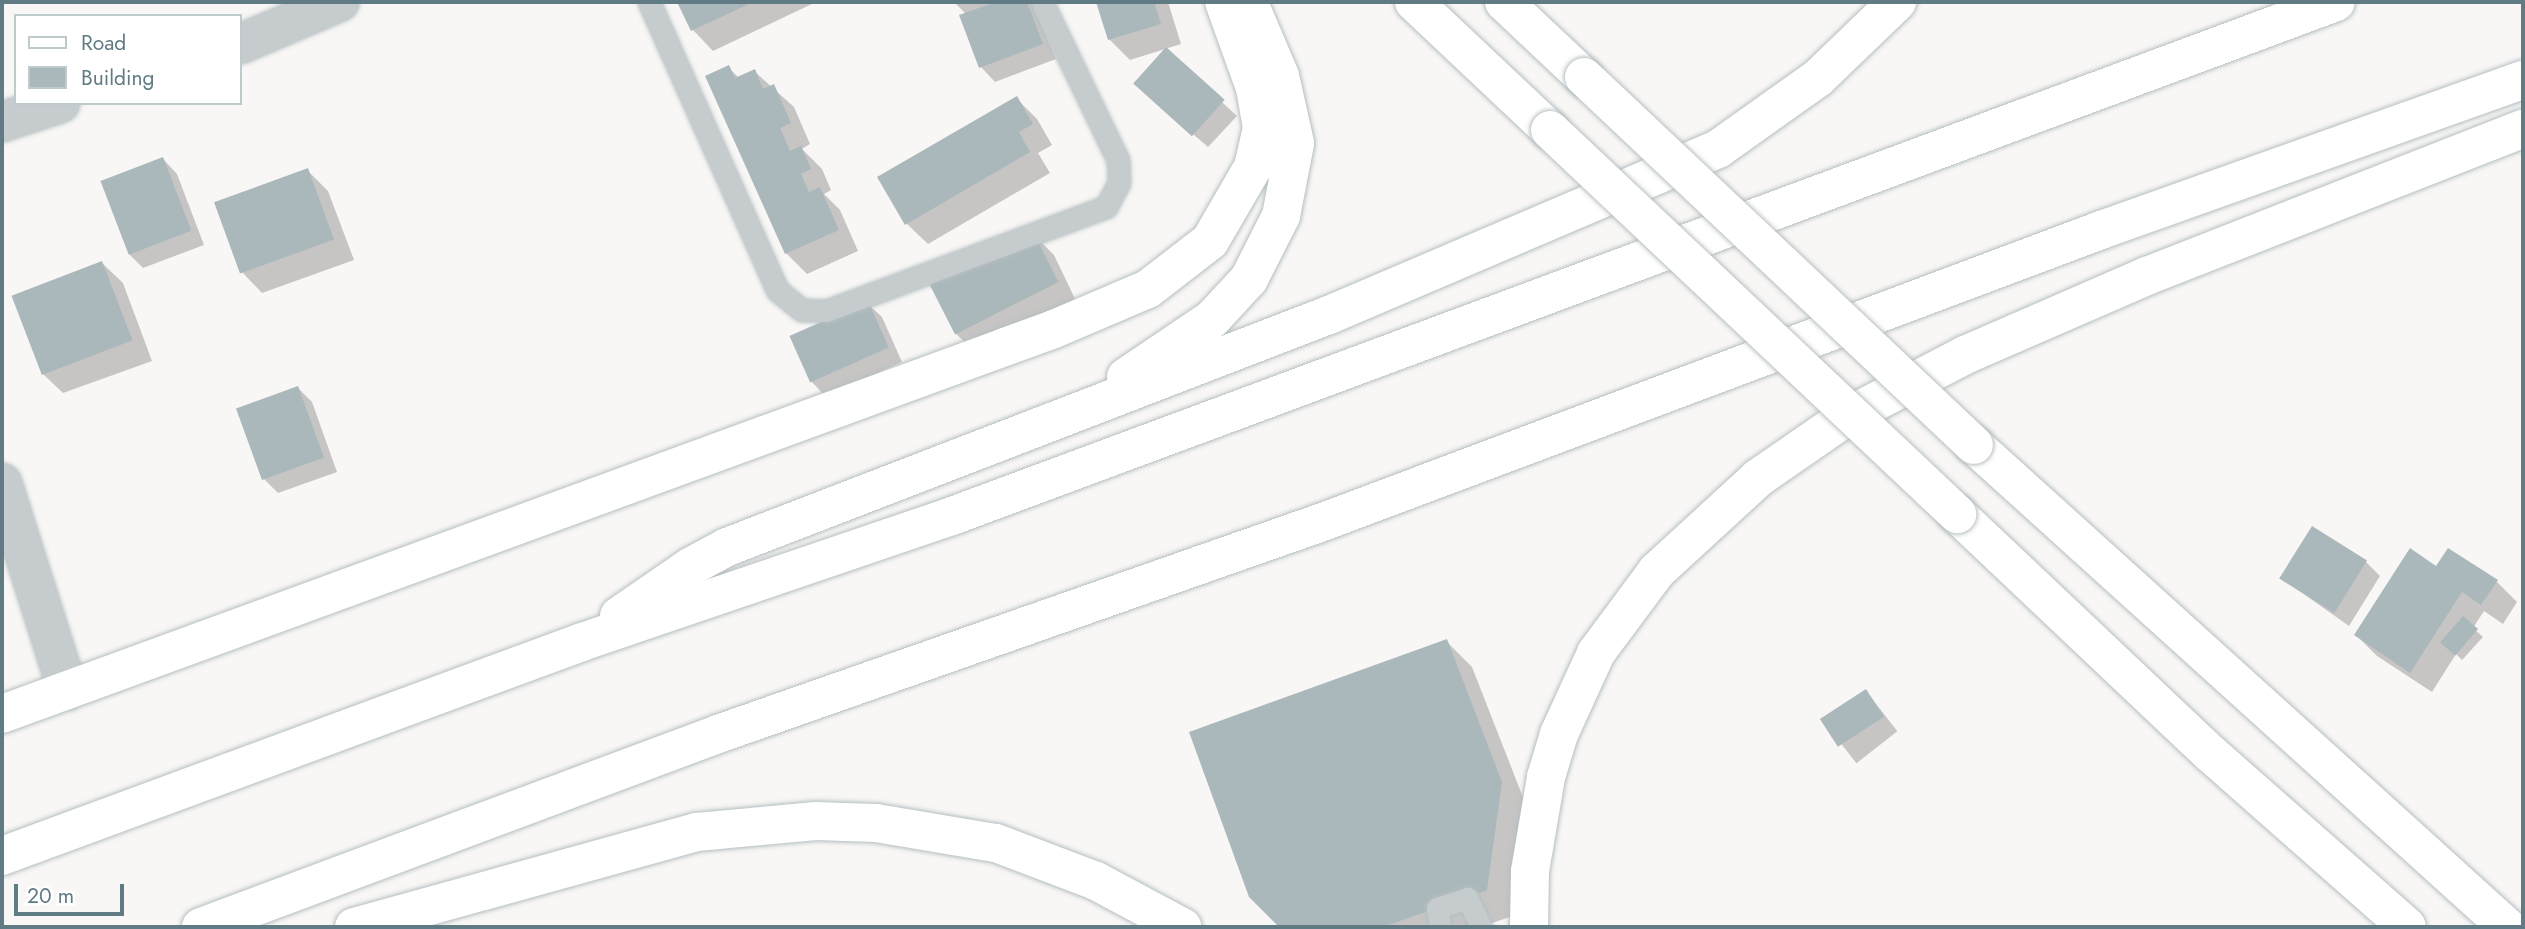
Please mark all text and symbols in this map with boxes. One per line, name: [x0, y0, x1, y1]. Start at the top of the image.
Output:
legend: [14, 14, 242, 105]
text: Road: [81, 28, 126, 58]
text: Building: [81, 63, 154, 93]
scale bar: [18, 870, 128, 914]
text: 20 m: [27, 881, 74, 911]

